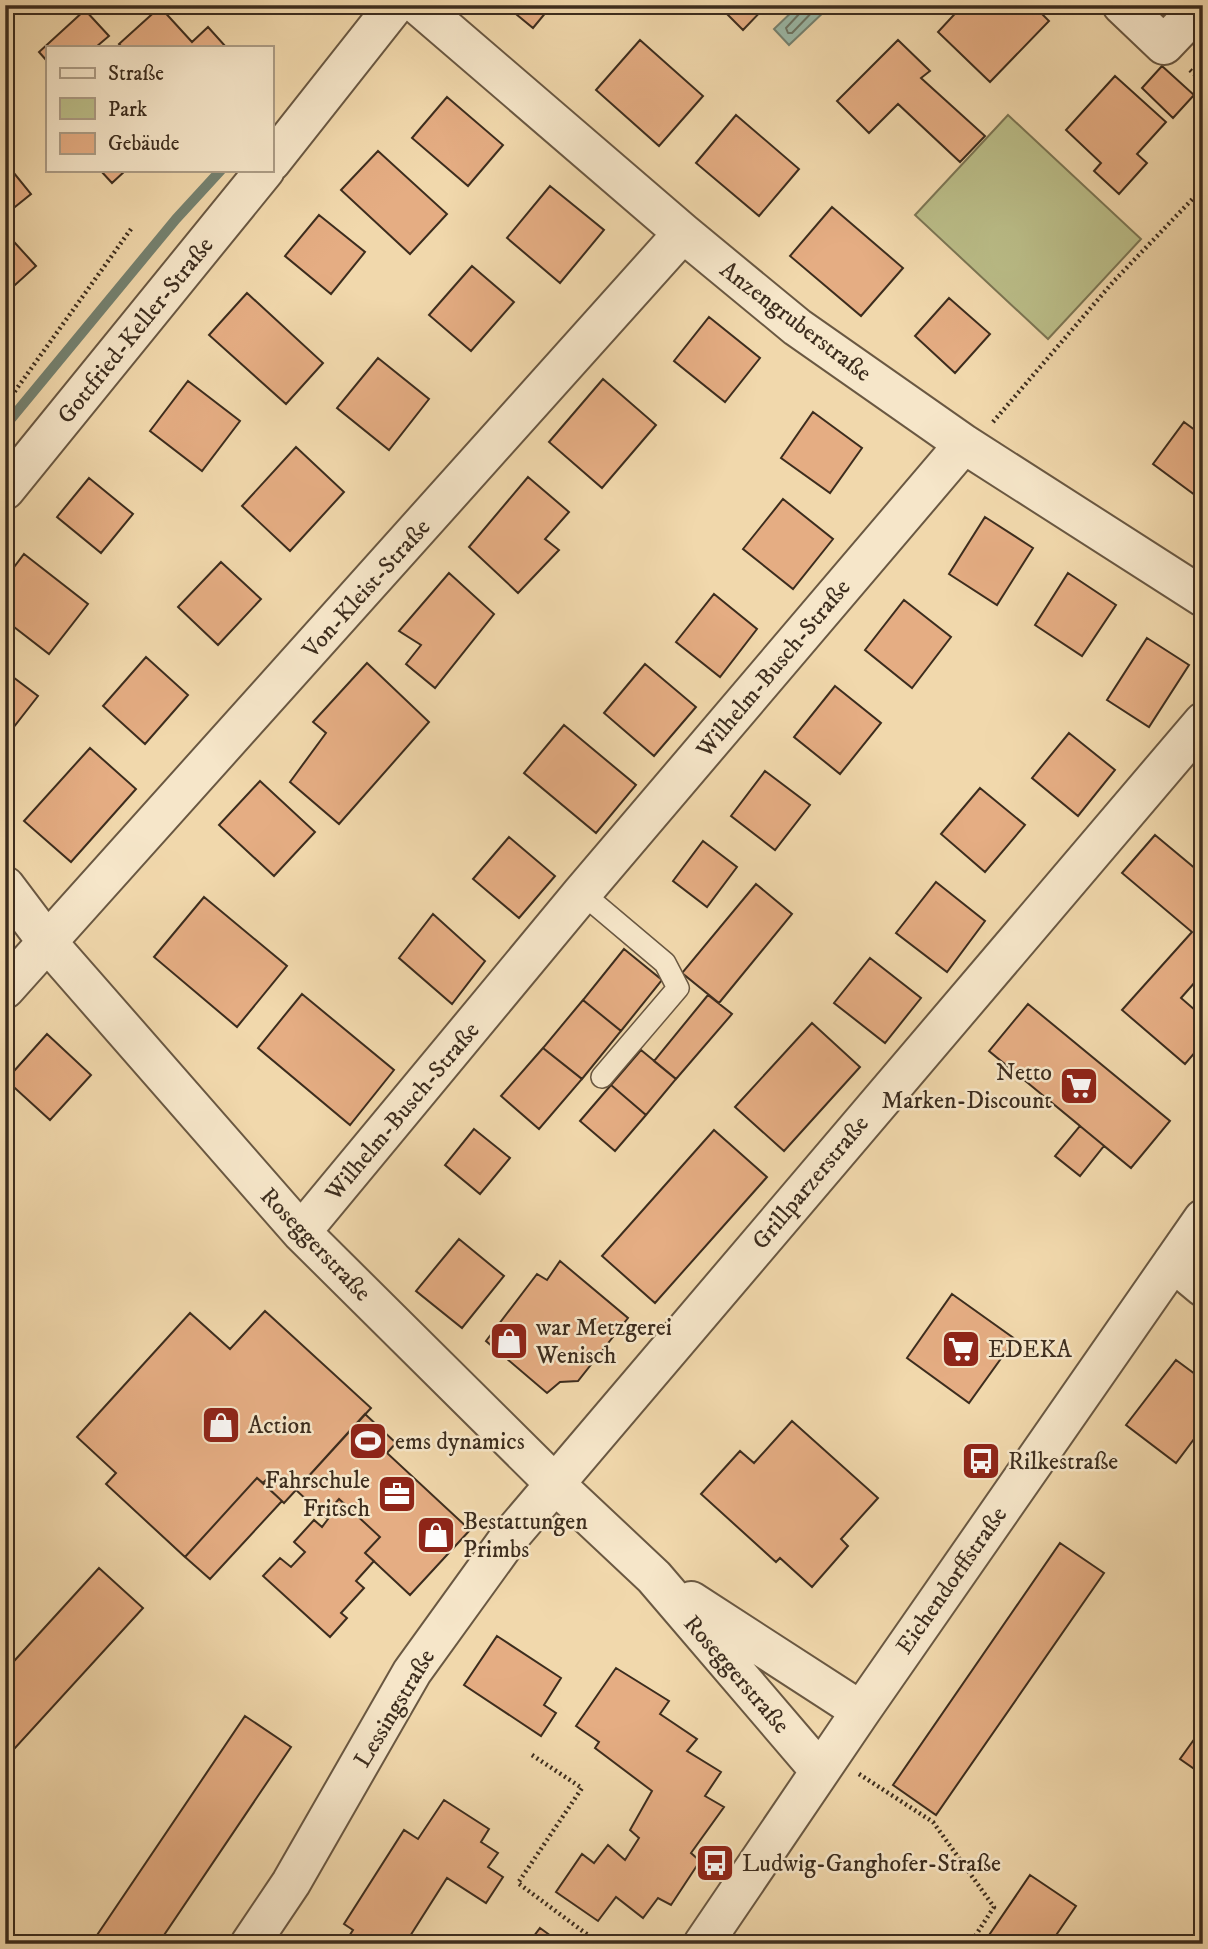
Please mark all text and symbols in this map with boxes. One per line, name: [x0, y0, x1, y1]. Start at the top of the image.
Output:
legend: [46, 46, 273, 172]
text: Straße: [108, 61, 164, 87]
text: Park: [108, 97, 148, 123]
text: Gebäude: [108, 131, 180, 157]
street label: Gottfried-Keller-Straße: [51, 231, 220, 430]
street label: Anzengruberstraße: [714, 255, 877, 389]
street label: Von-Kleist-Straße: [296, 513, 437, 665]
street label: Wilhelm-Busch-Straße: [690, 573, 857, 765]
street label: Wilhelm-Busch-Straße: [319, 1016, 486, 1208]
place label: Netto Marken-Discount: [881, 1058, 1052, 1116]
supermarket icon: Netto Marken-Discount: [1058, 1065, 1100, 1107]
street label: Grillparzerstraße: [746, 1109, 876, 1256]
street label: Roseggerstraße: [253, 1181, 377, 1308]
place label: war Metzgerei Wenisch: [535, 1313, 672, 1371]
shop icon: war Metzgerei Wenisch: [488, 1320, 530, 1362]
supermarket icon: EDEKA: [940, 1328, 982, 1370]
place label: EDEKA: [988, 1335, 1072, 1365]
shop icon: Action: [200, 1404, 242, 1446]
place label: Action: [248, 1411, 312, 1441]
sports icon: ems dynamics: [347, 1420, 389, 1462]
place label: ems dynamics: [395, 1427, 525, 1457]
bus stop icon: Rilkestraße: [960, 1440, 1002, 1482]
place label: Rilkestraße: [1008, 1447, 1118, 1477]
place label: Fahrschule Fritsch: [265, 1466, 370, 1524]
office icon: Fahrschule Fritsch: [376, 1473, 418, 1515]
street label: Eichendorffstraße: [890, 1501, 1014, 1660]
place label: Bestattungen Primbs: [463, 1507, 588, 1565]
shop icon: Bestattungen Primbs: [415, 1514, 457, 1556]
street label: Roseggerstraße: [677, 1609, 796, 1740]
street label: Lessingstraße: [348, 1644, 442, 1773]
bus stop icon: Ludwig-Ganghofer-Straße: [694, 1842, 736, 1884]
place label: Ludwig-Ganghofer-Straße: [742, 1849, 1001, 1879]

